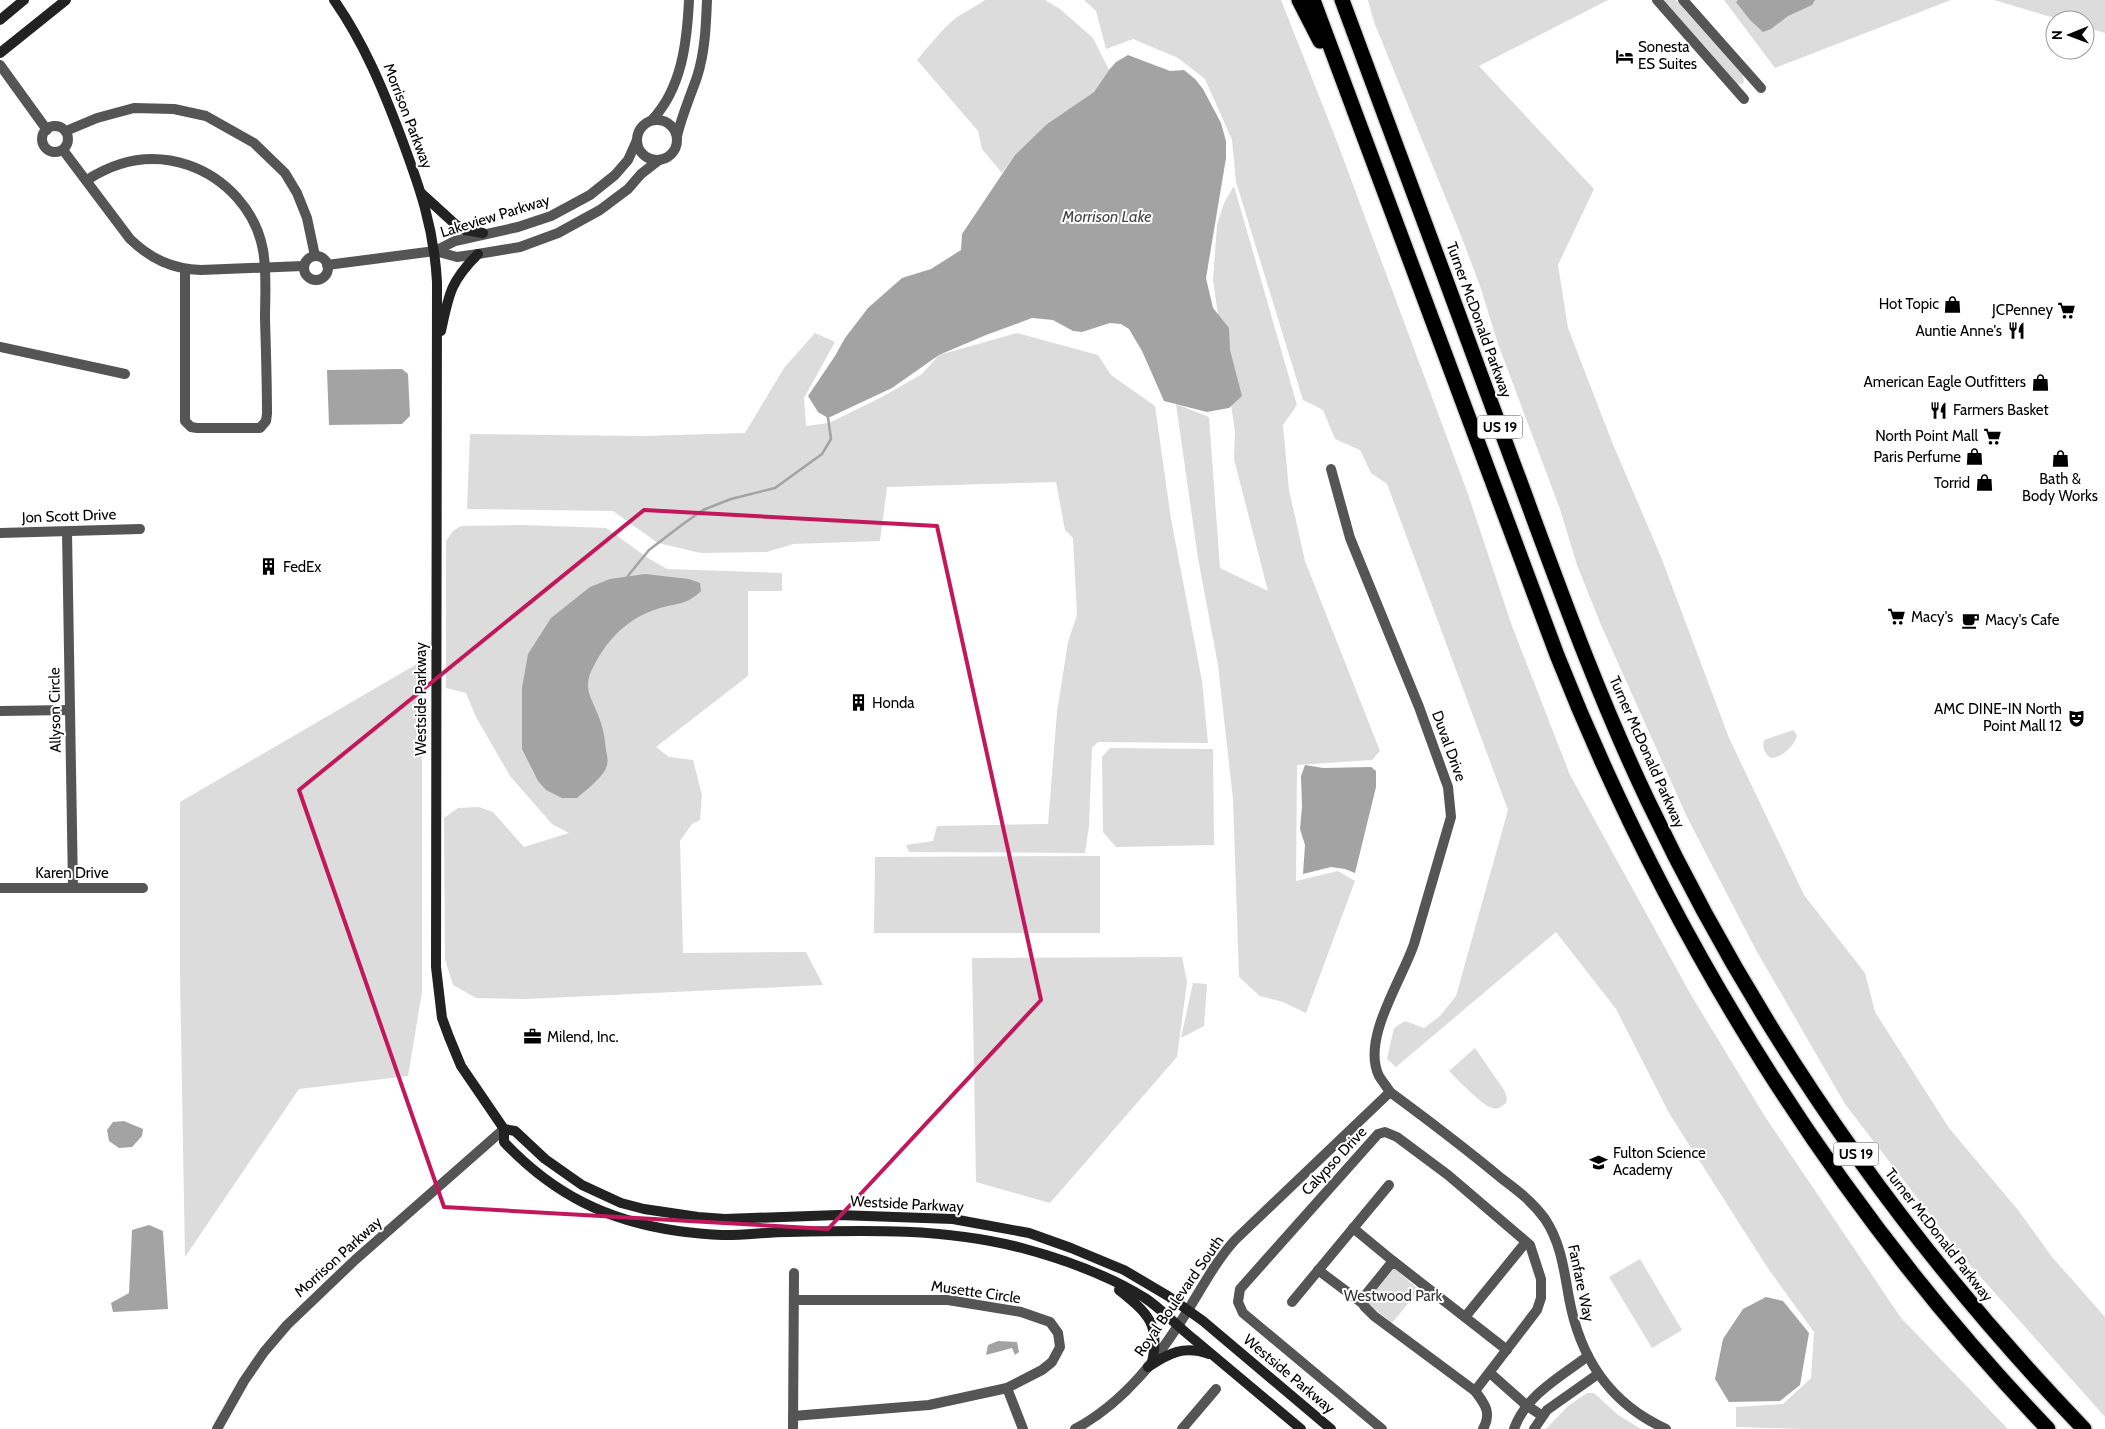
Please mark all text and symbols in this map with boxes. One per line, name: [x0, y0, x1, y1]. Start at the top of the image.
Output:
north arrow: [2045, 10, 2095, 60]
text: N: [2048, 30, 2066, 40]
place label: Sonesta ES Suites: [1638, 38, 1697, 73]
hotel icon: Sonesta ES Suites: [1614, 46, 1634, 66]
street label: Morrison Parkway: [380, 61, 437, 172]
street label: Lakeview Parkway: [438, 191, 552, 241]
water label: Morrison Lake: [1061, 207, 1152, 226]
street label: Turner McDonald Parkway: [1442, 240, 1516, 401]
shop icon: Hot Topic: [1943, 294, 1963, 314]
place label: Hot Topic: [1879, 295, 1939, 313]
supermarket icon: JCPenney: [2057, 300, 2077, 320]
place label: JCPenney: [1991, 301, 2053, 319]
restaurant icon: Auntie Anne's: [2006, 321, 2026, 341]
place label: Auntie Anne's: [1915, 322, 2002, 340]
shop icon: American Eagle Outfitters: [2030, 372, 2050, 392]
place label: American Eagle Outfitters: [1864, 373, 2026, 391]
restaurant icon: Farmers Basket: [1929, 400, 1949, 420]
place label: Farmers Basket: [1953, 401, 2049, 419]
road number: US 19: [1478, 416, 1522, 438]
supermarket icon: North Point Mall: [1982, 426, 2002, 446]
place label: North Point Mall: [1875, 427, 1978, 445]
shop icon: Paris Perfume: [1965, 447, 1985, 467]
place label: Paris Perfume: [1873, 448, 1961, 466]
shop icon: Bath & Body Works: [2050, 448, 2070, 468]
place label: Bath & Body Works: [2022, 470, 2098, 505]
shop icon: Torrid: [1974, 473, 1994, 493]
place label: Torrid: [1934, 474, 1970, 492]
street label: Jon Scott Drive: [21, 505, 117, 527]
building icon: FedEx: [259, 557, 279, 577]
place label: FedEx: [283, 558, 321, 576]
supermarket icon: Macy's: [1887, 607, 1907, 627]
place label: Macy's: [1911, 608, 1953, 626]
cafe icon: Macy's Cafe: [1961, 610, 1981, 630]
place label: Macy's Cafe: [1985, 611, 2060, 629]
street label: Westside Parkway: [412, 642, 430, 756]
street label: Allyson Circle: [45, 667, 65, 753]
street label: Turner McDonald Parkway: [1605, 673, 1689, 831]
building icon: Honda: [848, 693, 868, 713]
place label: Honda: [872, 694, 915, 712]
place label: AMC DINE-IN North Point Mall 12: [1934, 700, 2062, 735]
street label: Duval Drive: [1428, 708, 1470, 784]
theatre icon: AMC DINE-IN North Point Mall 12: [2066, 708, 2086, 728]
street label: Karen Drive: [35, 864, 109, 882]
office icon: Milend, Inc.: [523, 1027, 543, 1047]
place label: Milend, Inc.: [547, 1028, 619, 1046]
street label: Calypso Drive: [1298, 1123, 1371, 1199]
road number: US 19: [1834, 1142, 1878, 1166]
place label: Fulton Science Academy: [1613, 1144, 1706, 1179]
school or university icon: Fulton Science Academy: [1589, 1152, 1609, 1172]
street label: Turner McDonald Parkway: [1881, 1165, 1997, 1306]
street label: Westside Parkway: [850, 1192, 965, 1216]
street label: Morrison Parkway: [291, 1213, 386, 1301]
street label: Royal Boulevard South: [1131, 1232, 1227, 1360]
street label: Fanfare Way: [1564, 1243, 1598, 1324]
street label: Musette Circle: [930, 1277, 1022, 1307]
park label: Westwood Park: [1344, 1287, 1443, 1305]
street label: Westside Parkway: [1240, 1331, 1339, 1418]

